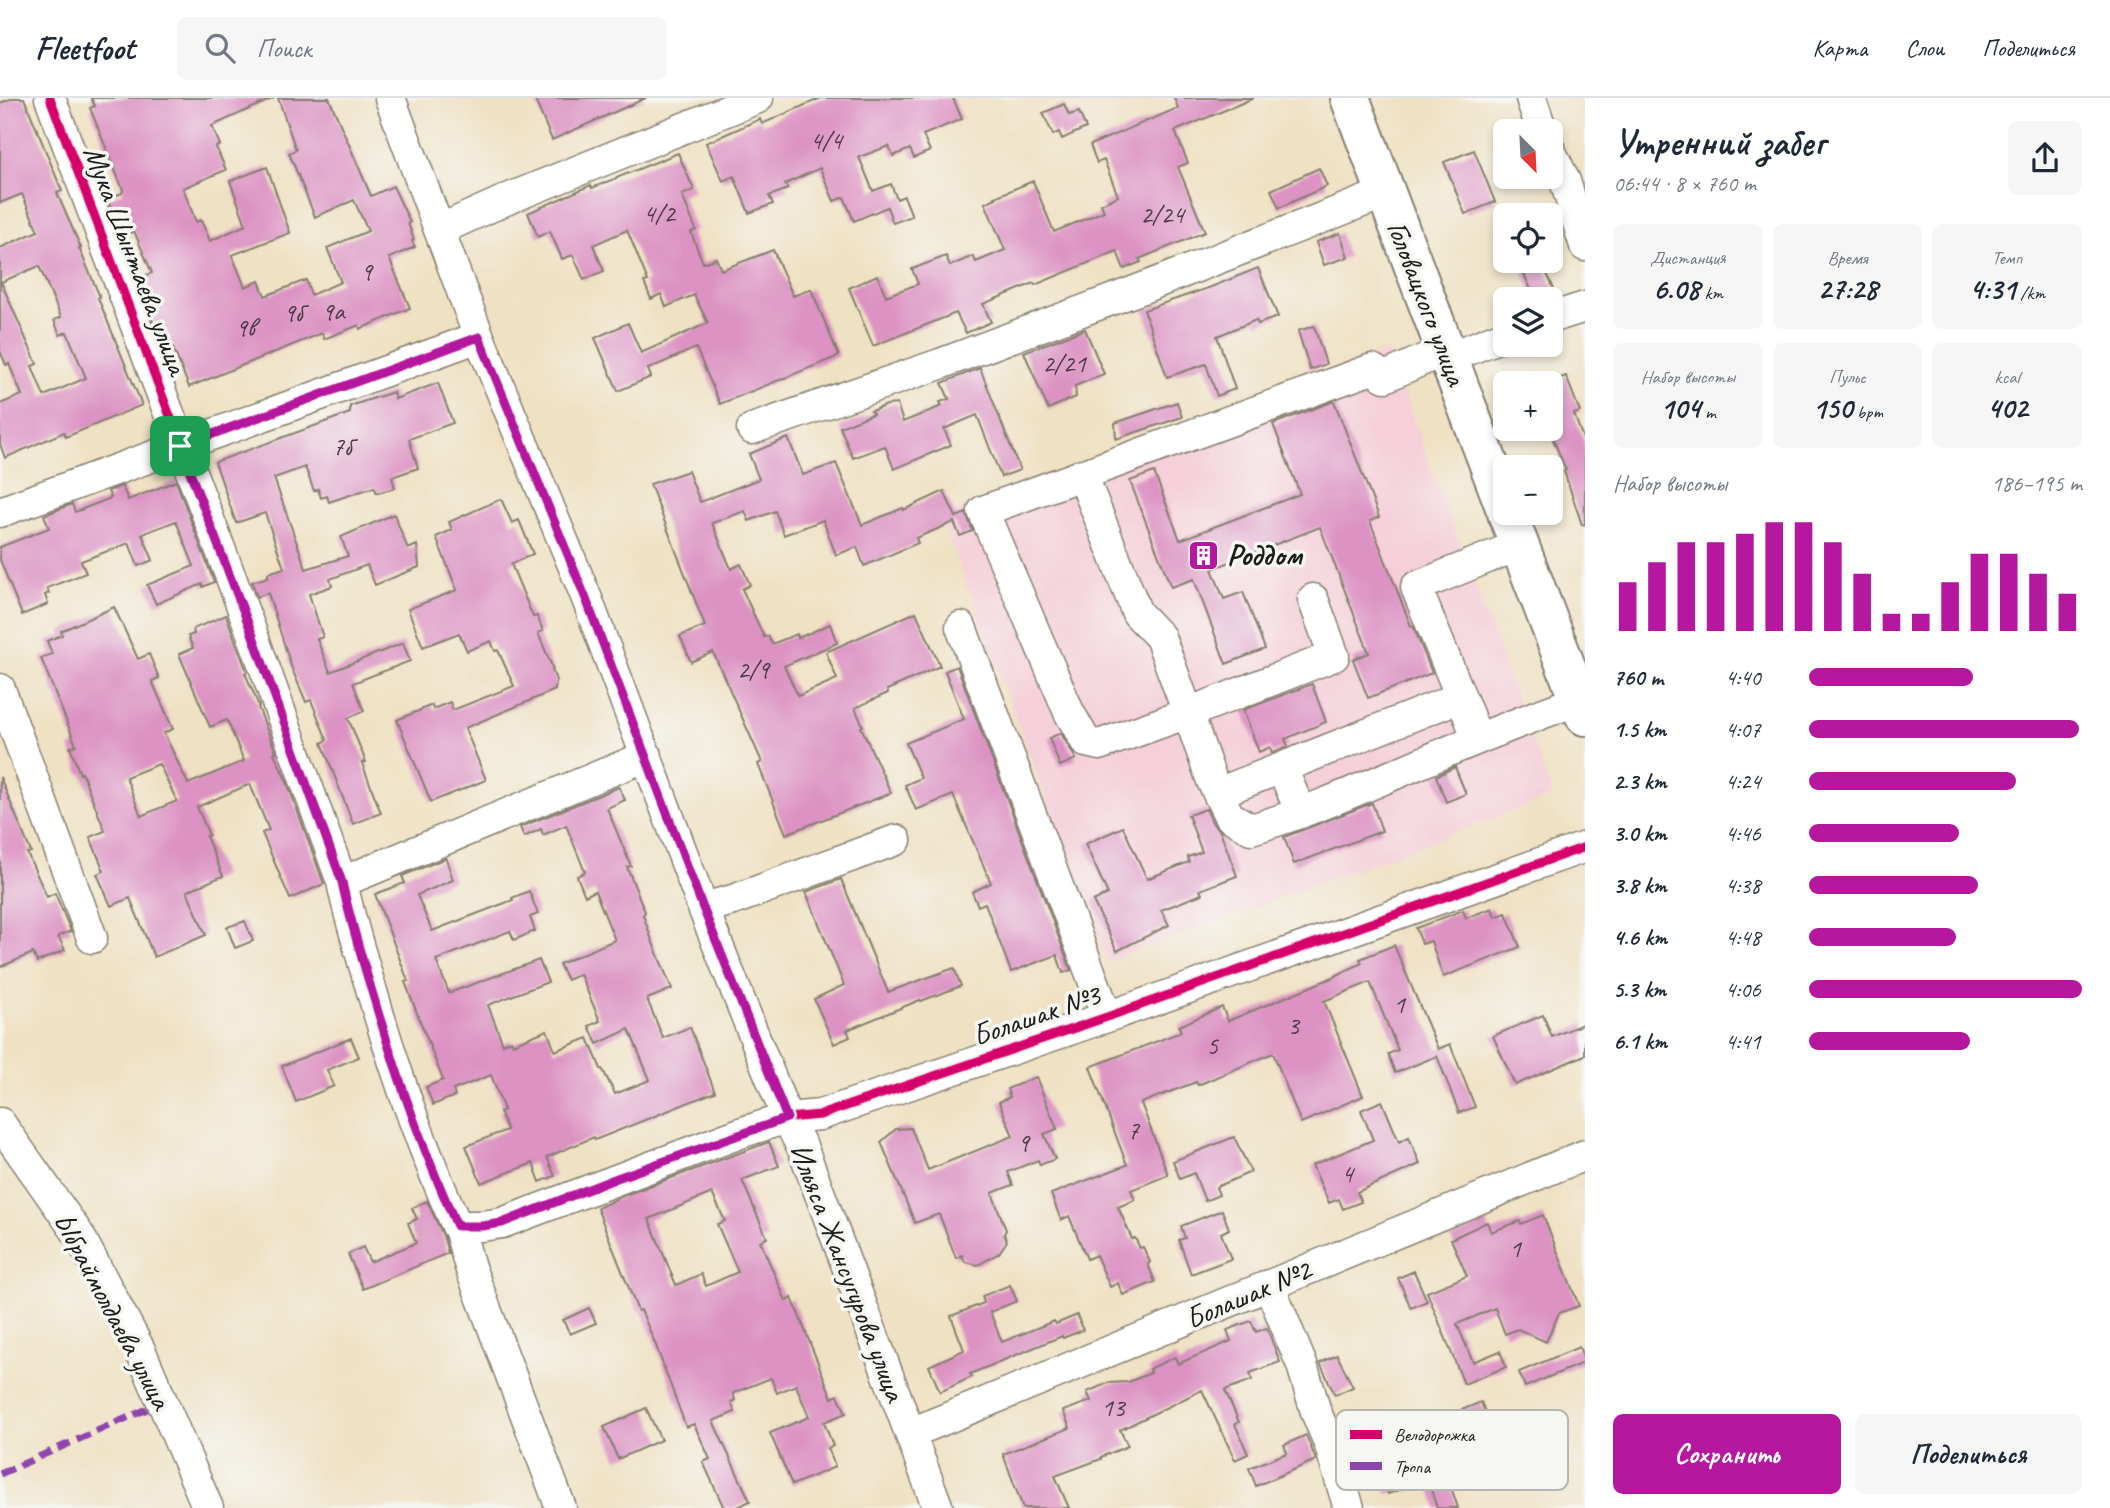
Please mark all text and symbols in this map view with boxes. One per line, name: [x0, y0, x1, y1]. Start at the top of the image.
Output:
search box: [177, 17, 667, 80]
text: Fleetfoot: [35, 27, 135, 69]
icon: search: [201, 29, 239, 67]
text: Поиск: [257, 32, 312, 65]
text: Карта: [1813, 33, 1867, 63]
text: Слои: [1905, 33, 1944, 63]
text: Поделиться: [1982, 33, 2075, 63]
north arrow: [1493, 119, 1563, 189]
map controls: [1493, 119, 1563, 525]
text: Утренний забег: [1613, 119, 1825, 166]
button: share: [2008, 121, 2082, 195]
house number: 4/4: [810, 124, 844, 157]
street label: Мука Шынтаева улица: [75, 140, 198, 382]
text: 06:44 · 8 × 760 m: [1613, 169, 1756, 198]
house number: 4/2: [643, 197, 677, 230]
house number: 2/24: [1140, 198, 1186, 231]
button: locate: [1493, 203, 1563, 273]
street label: Головацкого улица: [1378, 215, 1476, 392]
text: Дистанция: [1650, 246, 1726, 270]
text: Время: [1827, 246, 1868, 270]
text: Темп: [1992, 246, 2022, 270]
house number: 9: [360, 255, 374, 288]
text: 6.08: [1653, 270, 1700, 308]
text: 27:28: [1818, 270, 1877, 308]
text: 4:31: [1969, 270, 2016, 308]
text: km: [1700, 281, 1723, 305]
text: /km: [2016, 281, 2045, 305]
button: layers: [1493, 287, 1563, 357]
house number: 9а: [321, 295, 346, 328]
house number: 9б: [283, 296, 310, 329]
house number: 9в: [235, 311, 261, 344]
house number: 2/21: [1042, 347, 1087, 380]
text: Набор высоты: [1641, 365, 1735, 389]
text: Пульс: [1829, 365, 1866, 389]
text: kcal: [1995, 365, 2020, 389]
button: +: [1493, 371, 1563, 441]
text: 104: [1660, 389, 1700, 427]
text: 150: [1812, 389, 1852, 427]
text: 402: [1987, 389, 2027, 427]
text: m: [1700, 400, 1716, 424]
text: bpm: [1852, 400, 1883, 424]
pin: [150, 416, 210, 476]
icon: arrive: [161, 427, 199, 465]
house number: 7б: [332, 430, 359, 463]
button: −: [1493, 455, 1563, 525]
text: Набор высоты: [1613, 469, 1727, 498]
text: 186–195 m: [1991, 469, 2082, 498]
place label: Роддом: [1227, 536, 1304, 574]
building icon: Роддом: [1187, 538, 1221, 572]
house number: 2/9: [737, 653, 771, 686]
text: 760 m: [1613, 663, 1663, 692]
text: 4:40: [1725, 663, 1761, 692]
text: 1.5 km: [1613, 715, 1666, 744]
text: 4:07: [1725, 715, 1761, 744]
text: 2.3 km: [1613, 767, 1667, 796]
text: 4:24: [1725, 767, 1761, 796]
text: 3.0 km: [1613, 819, 1667, 848]
text: 4:46: [1725, 819, 1761, 848]
text: 3.8 km: [1613, 871, 1667, 900]
text: 4:38: [1725, 871, 1761, 900]
text: 4.6 km: [1613, 923, 1667, 952]
text: 4:48: [1725, 923, 1761, 952]
street label: Болашак №3: [967, 975, 1107, 1055]
text: 5.3 km: [1613, 975, 1666, 1004]
text: 4:06: [1725, 975, 1761, 1004]
house number: 1: [1393, 988, 1406, 1021]
house number: 3: [1287, 1009, 1301, 1042]
text: 6.1 km: [1613, 1027, 1667, 1056]
text: 4:41: [1725, 1027, 1761, 1056]
house number: 5: [1206, 1029, 1219, 1062]
house number: 7: [1127, 1114, 1140, 1147]
house number: 9: [1017, 1126, 1031, 1159]
street label: Ильяса Жансугурова улица: [781, 1138, 915, 1408]
house number: 4: [1341, 1157, 1355, 1190]
street label: Ыбраймолдаева улица: [45, 1206, 181, 1417]
house number: 1: [1509, 1232, 1522, 1265]
street label: Болашак №2: [1179, 1250, 1319, 1337]
house number: 13: [1101, 1391, 1127, 1424]
legend: [1336, 1410, 1568, 1490]
button: Сохранить: [1613, 1414, 1841, 1494]
button: Поделиться: [1855, 1414, 2082, 1494]
text: Велодорожка: [1394, 1423, 1476, 1447]
text: Тропа: [1394, 1455, 1431, 1479]

